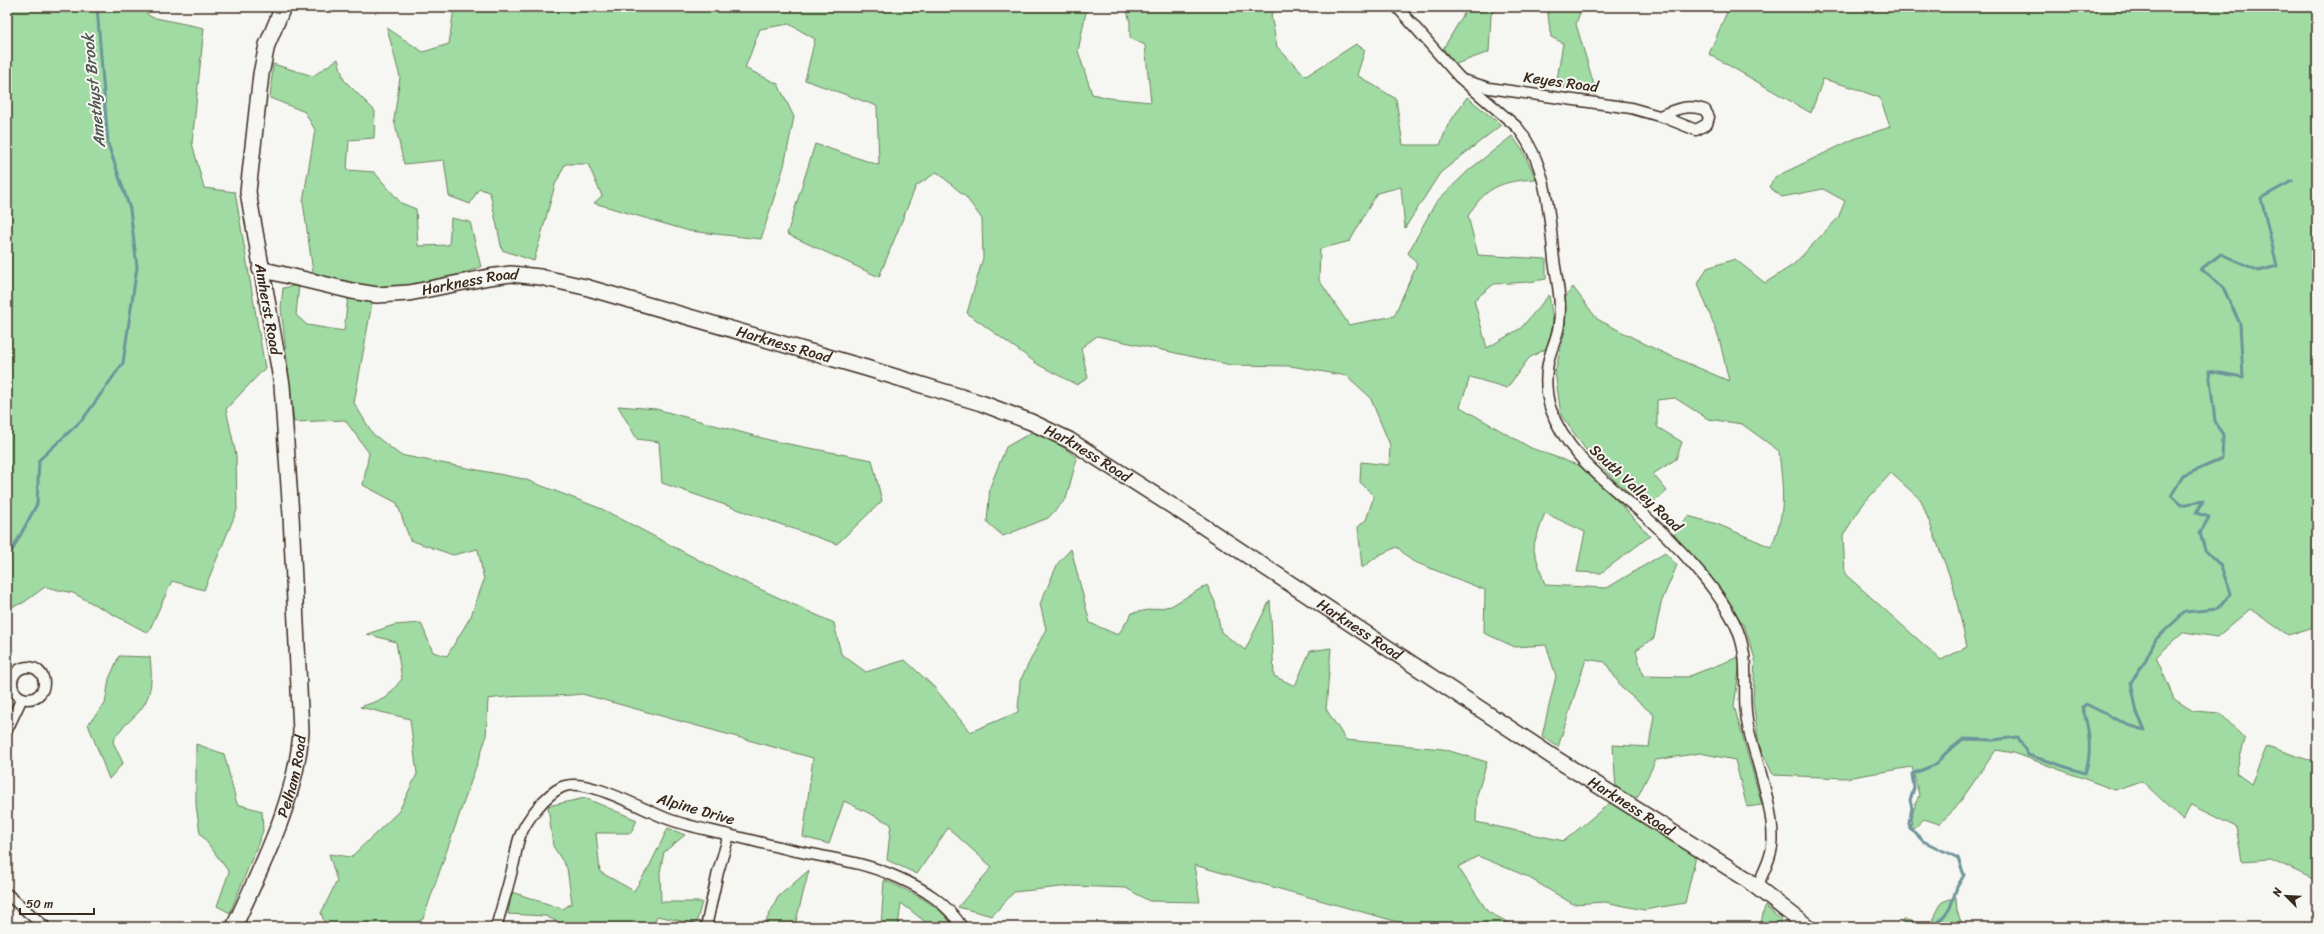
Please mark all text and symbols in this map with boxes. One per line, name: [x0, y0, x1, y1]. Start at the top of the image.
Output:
water label: Amethyst Brook: [73, 30, 114, 150]
street label: Keyes Road: [1522, 64, 1601, 100]
street label: Amherst Road: [247, 260, 289, 358]
street label: Harkness Road: [419, 261, 521, 303]
street label: Harkness Road: [733, 318, 836, 371]
street label: Harkness Road: [1040, 417, 1137, 490]
street label: South Valley Road: [1583, 438, 1690, 539]
street label: Harkness Road: [1312, 592, 1408, 668]
street label: Pelham Road: [270, 733, 314, 821]
street label: Harkness Road: [1583, 769, 1680, 844]
street label: Alpine Drive: [653, 785, 738, 833]
north arrow: [2266, 876, 2306, 916]
text: N: [2267, 884, 2288, 900]
scale bar: [20, 890, 94, 916]
text: 50 m: [26, 893, 53, 915]

